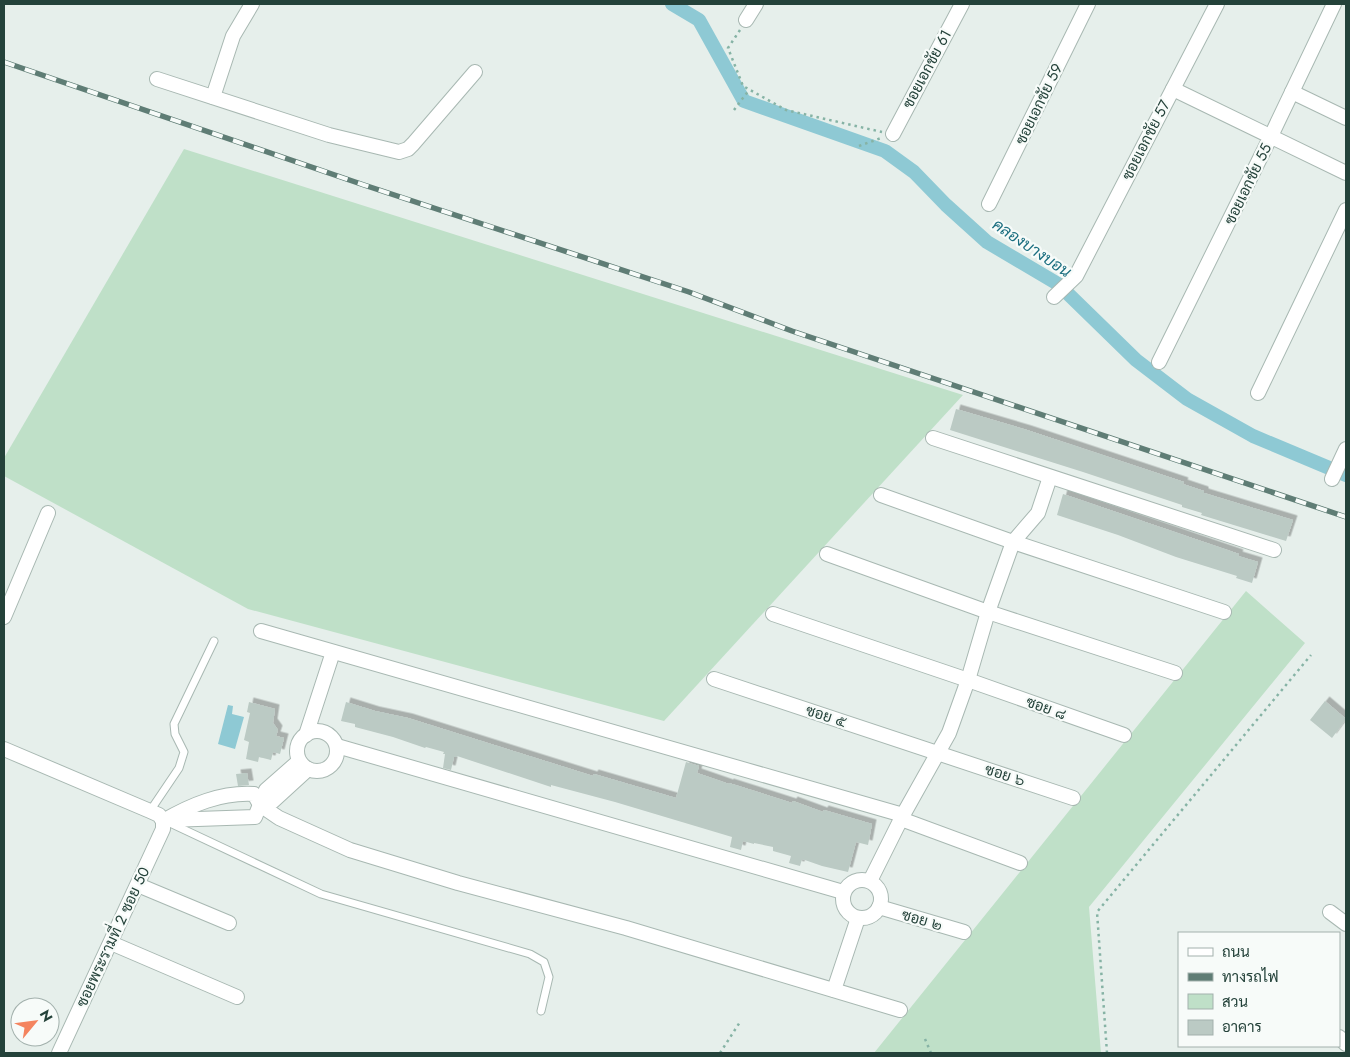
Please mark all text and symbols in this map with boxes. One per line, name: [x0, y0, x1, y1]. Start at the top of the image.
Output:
street label: ซอยเอกชัย 61: [897, 26, 957, 112]
street label: ซอยเอกชัย 59: [1010, 60, 1068, 148]
street label: ซอยเอกชัย 57: [1116, 96, 1176, 184]
street label: ซอยเอกชัย 55: [1219, 140, 1277, 228]
water label: คลองบางบอน: [988, 213, 1076, 283]
street label: ซอย ๘: [1023, 691, 1069, 725]
street label: ซอย ๕: [803, 699, 850, 733]
street label: ซอย ๖: [982, 758, 1028, 792]
street label: ซอยพระรามที่ 2 ซอย 50: [67, 862, 155, 1011]
street label: ซอย ๒: [899, 904, 945, 936]
legend: [1178, 932, 1340, 1047]
text: ถนน: [1222, 941, 1250, 963]
text: ทางรถไฟ: [1222, 966, 1279, 988]
text: สวน: [1222, 991, 1248, 1013]
north arrow: [10, 997, 60, 1047]
text: N: [35, 1006, 58, 1025]
text: อาคาร: [1222, 1016, 1262, 1038]

